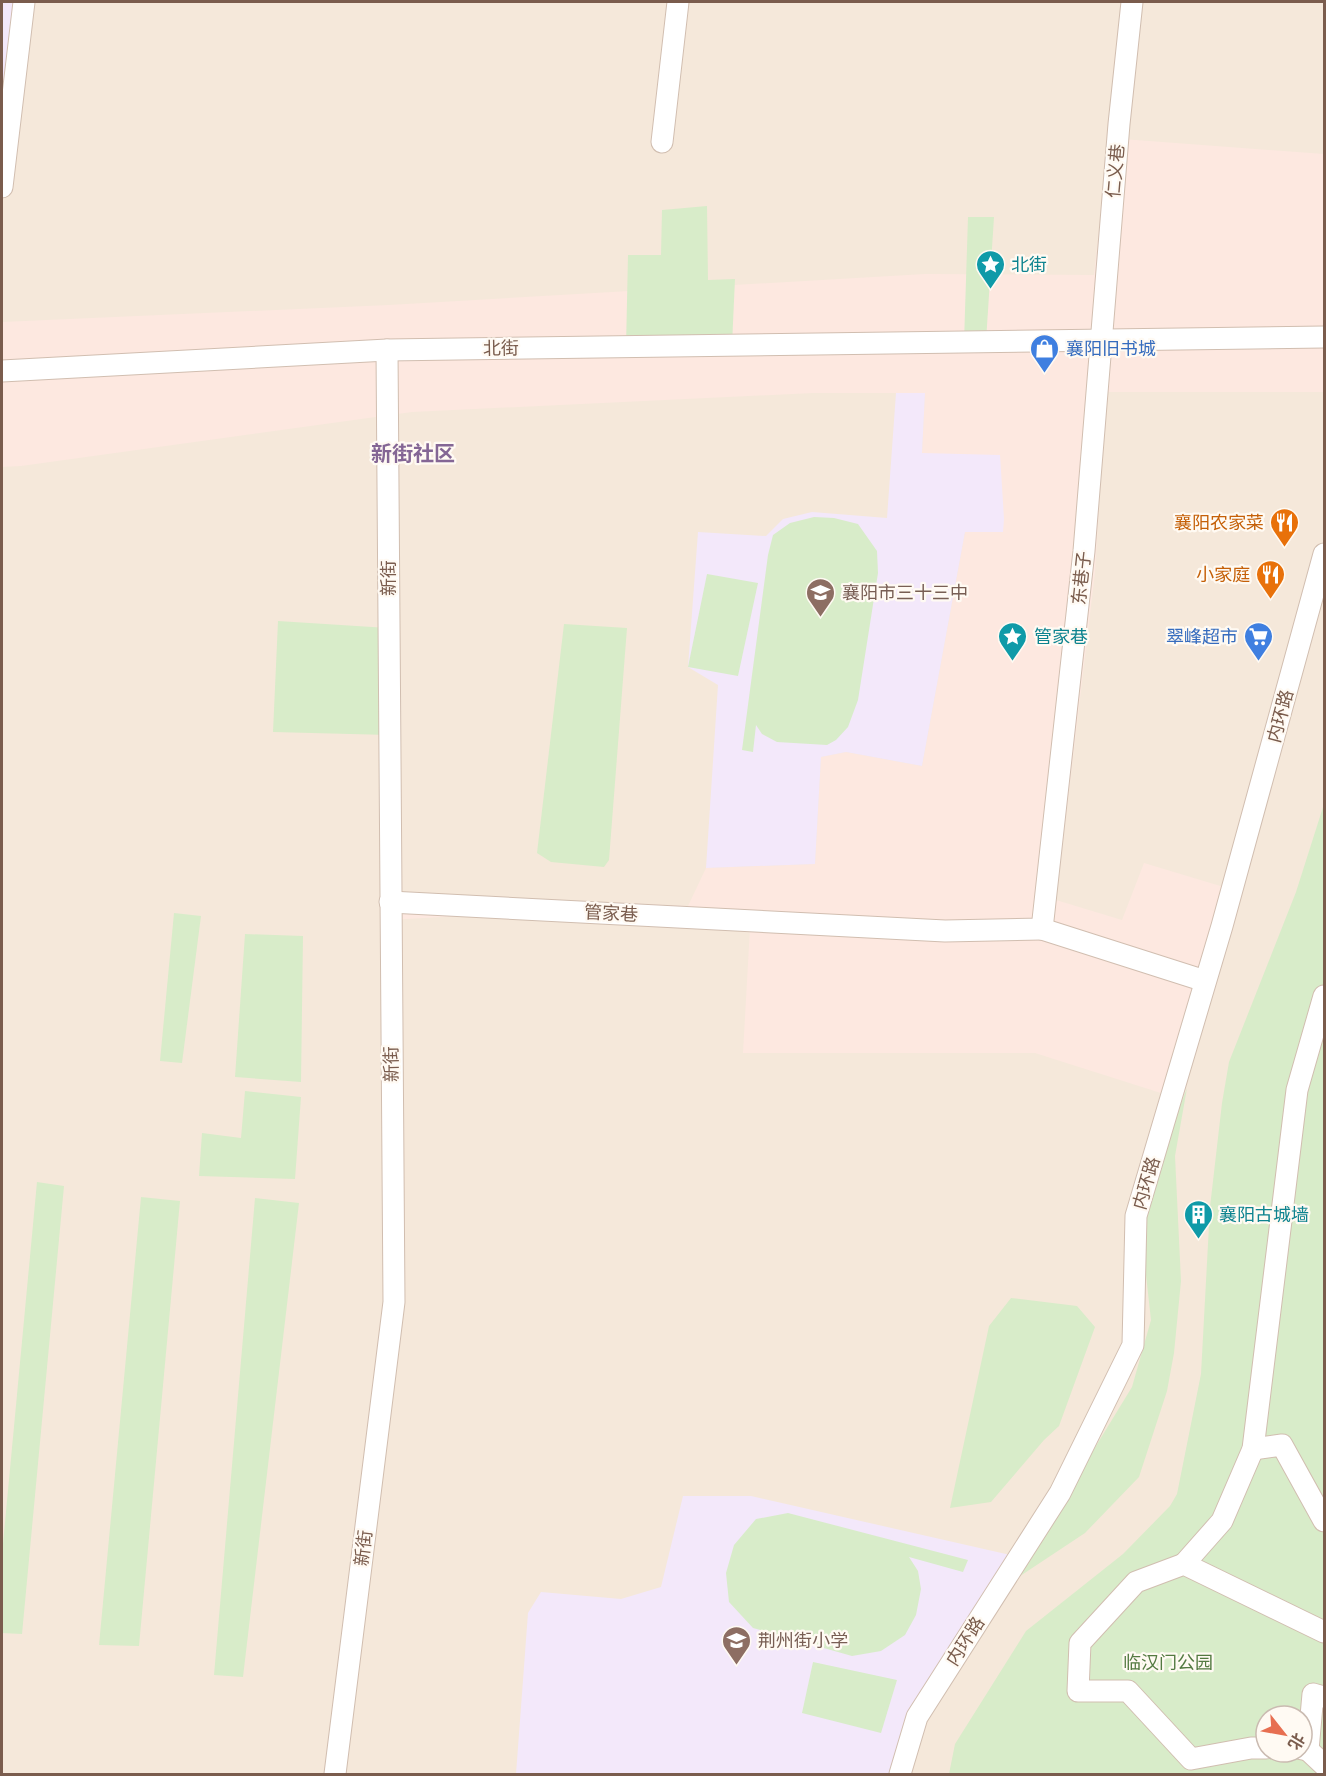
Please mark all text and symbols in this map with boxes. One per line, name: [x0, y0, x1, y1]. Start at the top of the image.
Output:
street label: 仁义巷: [1101, 143, 1129, 199]
place icon: 北街: [974, 248, 1006, 290]
place label: 北街: [1011, 253, 1047, 276]
shop icon: 襄阳旧书城: [1029, 332, 1061, 374]
street label: 北街: [483, 336, 519, 360]
place label: 襄阳旧书城: [1066, 337, 1156, 360]
district label: 新街社区: [371, 440, 455, 466]
restaurant icon: 襄阳农家菜: [1269, 506, 1301, 548]
place label: 襄阳农家菜: [1174, 511, 1264, 534]
street label: 东巷子: [1067, 550, 1095, 606]
restaurant icon: 小家庭: [1255, 558, 1287, 600]
street label: 新街: [377, 560, 400, 596]
place label: 小家庭: [1196, 563, 1250, 586]
school or university icon: 襄阳市三十三中: [805, 576, 837, 618]
place label: 襄阳市三十三中: [842, 581, 968, 604]
place icon: 管家巷: [997, 620, 1029, 662]
supermarket icon: 翠峰超市: [1243, 620, 1275, 662]
place label: 管家巷: [1034, 625, 1088, 648]
place label: 翠峰超市: [1166, 625, 1238, 648]
street label: 内环路: [1262, 687, 1298, 745]
street label: 管家巷: [583, 900, 639, 926]
street label: 新街: [379, 1046, 403, 1082]
street label: 内环路: [1128, 1154, 1164, 1212]
building icon: 襄阳古城墙: [1182, 1198, 1214, 1240]
place label: 襄阳古城墙: [1219, 1203, 1309, 1226]
street label: 新街: [349, 1529, 377, 1567]
street label: 内环路: [941, 1612, 989, 1670]
school or university icon: 荆州街小学: [721, 1624, 753, 1666]
place label: 荆州街小学: [758, 1629, 848, 1652]
park label: 临汉门公园: [1123, 1651, 1213, 1674]
north arrow: [1254, 1704, 1314, 1764]
text: 北: [1284, 1730, 1310, 1754]

